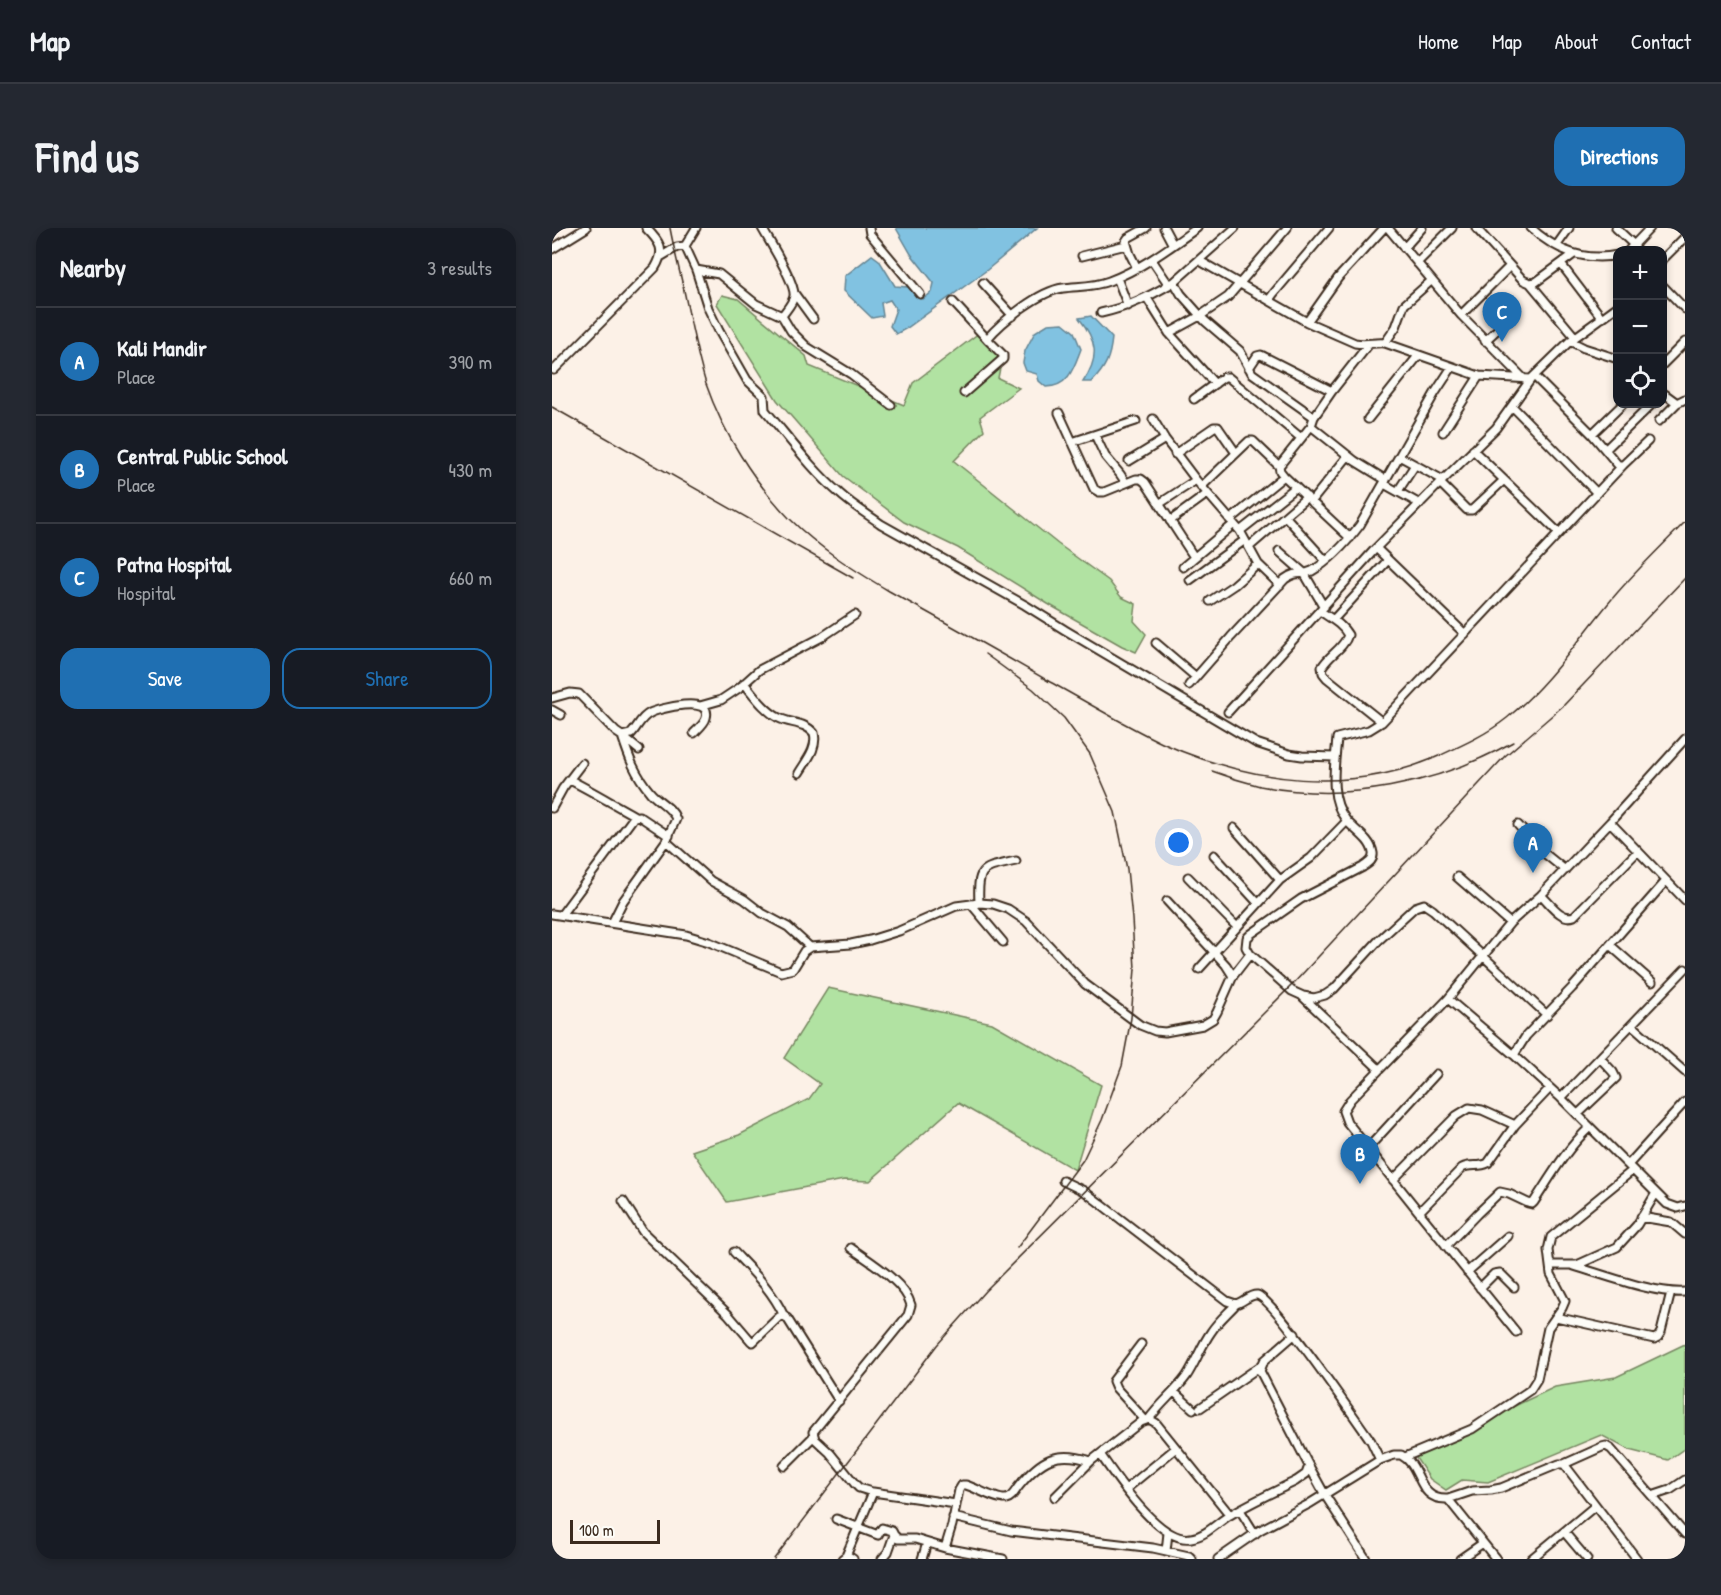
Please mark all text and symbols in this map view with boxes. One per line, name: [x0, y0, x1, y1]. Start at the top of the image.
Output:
text: Map: [30, 22, 70, 60]
text: Home: [1418, 27, 1459, 56]
text: Map: [1492, 27, 1522, 56]
text: About: [1555, 27, 1598, 56]
text: Contact: [1631, 27, 1691, 56]
button: Directions: [1554, 127, 1685, 186]
text: Find us: [36, 128, 139, 185]
map controls: [1613, 246, 1667, 408]
button: +: [1613, 246, 1667, 300]
text: Nearby: [60, 250, 126, 285]
text: 3 results: [427, 254, 492, 281]
pin: C: [1482, 292, 1522, 342]
button: −: [1613, 300, 1667, 354]
text: Kali Mandir: [117, 333, 207, 363]
text: A: [75, 348, 84, 375]
text: 390 m: [449, 348, 492, 375]
button: locate: [1613, 354, 1667, 408]
text: Place: [117, 363, 156, 390]
text: Central Public School: [117, 441, 288, 471]
text: B: [74, 456, 85, 483]
text: 430 m: [448, 456, 492, 483]
text: Place: [117, 471, 156, 498]
text: Patna Hospital: [117, 549, 231, 579]
text: C: [74, 564, 85, 591]
text: 660 m: [449, 564, 492, 591]
text: Hospital: [117, 579, 175, 606]
button: Save: [60, 648, 270, 709]
button: Share: [282, 648, 492, 709]
pin: A: [1514, 824, 1552, 873]
your location: [1164, 828, 1193, 857]
pin: B: [1340, 1134, 1380, 1184]
scale bar: [570, 1517, 660, 1544]
text: 100 m: [579, 1519, 614, 1541]

